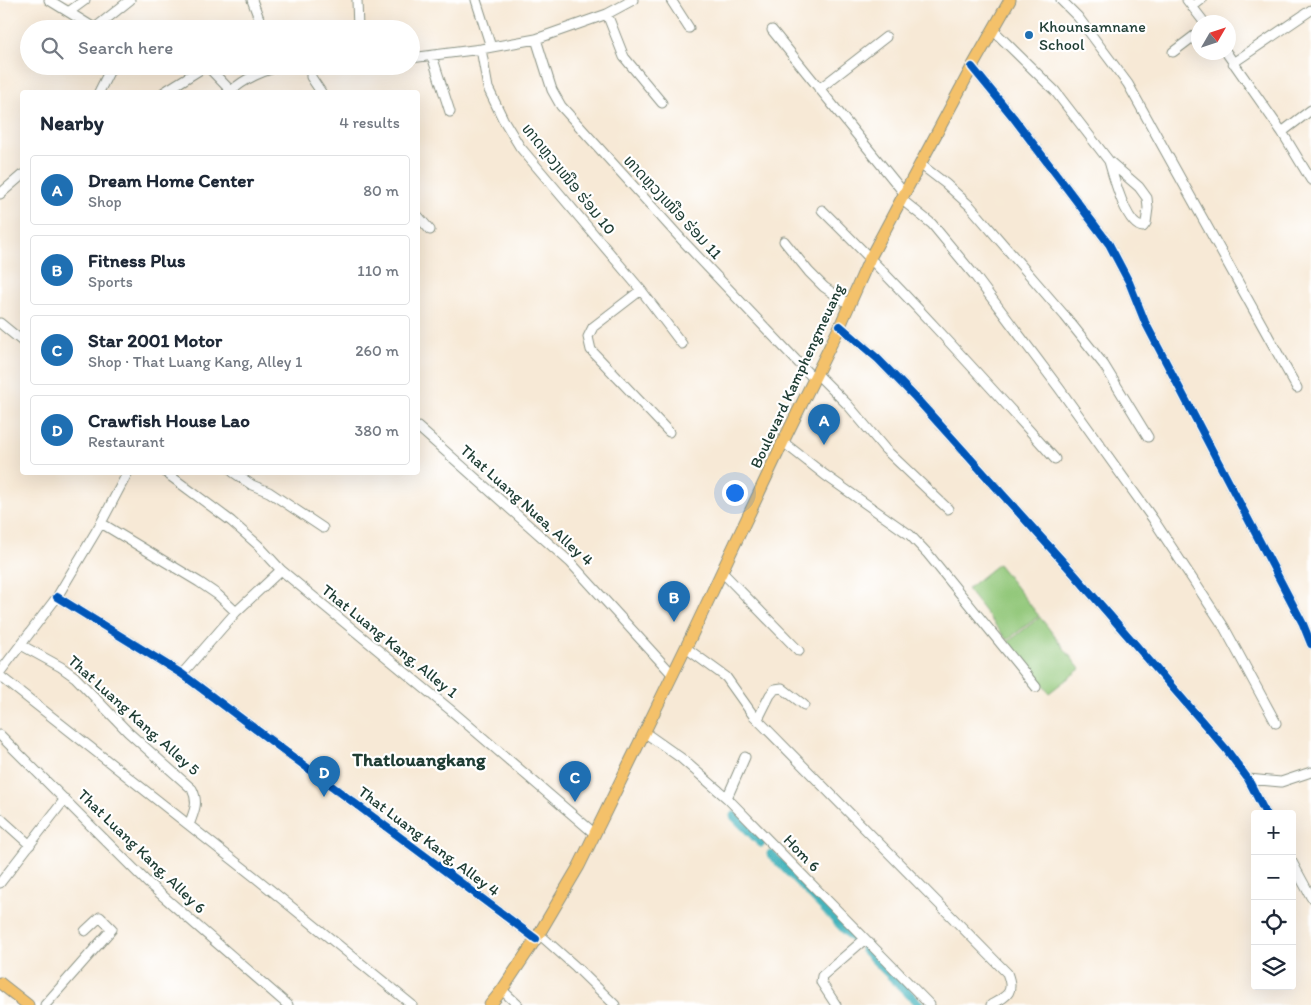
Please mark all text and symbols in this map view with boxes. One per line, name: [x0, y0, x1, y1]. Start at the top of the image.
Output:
north arrow: [1191, 15, 1236, 60]
place label: Khounsamnane School: [1039, 17, 1146, 54]
search box: [20, 20, 420, 75]
marker: Khounsamnane School: [1023, 29, 1035, 41]
icon: search: [38, 34, 66, 62]
text: Search here: [78, 36, 173, 59]
text: Nearby: [40, 110, 104, 135]
text: 4 results: [339, 113, 400, 132]
street label: ທາດຫຼວງເໜືອ ຮ່ອມ 10: [518, 119, 620, 239]
street label: ທາດຫຼວງເໜືອ ຮ່ອມ 11: [620, 151, 727, 263]
text: Dream Home Center: [88, 169, 254, 192]
text: A: [52, 181, 62, 200]
text: 80 m: [363, 181, 399, 200]
text: Shop: [88, 192, 122, 211]
text: Fitness Plus: [88, 249, 186, 272]
text: B: [52, 261, 62, 280]
text: 110 m: [357, 261, 399, 280]
text: Sports: [88, 272, 133, 291]
street label: Boulevard Kamphengmeuang: [746, 280, 848, 471]
text: Star 2001 Motor: [88, 329, 222, 352]
text: C: [52, 341, 62, 360]
text: 260 m: [355, 341, 399, 360]
text: Shop · That Luang Kang, Alley 1: [88, 352, 302, 371]
pin: A: [808, 404, 840, 445]
text: Crawfish House Lao: [88, 409, 250, 432]
text: D: [52, 421, 62, 440]
text: 380 m: [355, 421, 399, 440]
text: Restaurant: [88, 432, 165, 451]
street label: That Luang Nuea, Alley 4: [457, 440, 598, 570]
your location: [722, 480, 748, 506]
street label: That Luang Kang, Alley 1: [318, 580, 462, 702]
pin: B: [658, 581, 690, 622]
street label: That Luang Kang, Alley 5: [64, 651, 204, 779]
district label: Thatlouangkang: [351, 748, 486, 771]
pin: D: [308, 756, 340, 797]
pin: C: [559, 761, 591, 802]
street label: That Luang Kang, Alley 4: [355, 782, 504, 901]
street label: That Luang Kang, Alley 6: [74, 785, 210, 917]
map controls: [1251, 810, 1296, 990]
button: +: [1251, 810, 1296, 855]
street label: Hom 6: [780, 830, 824, 876]
button: −: [1251, 855, 1296, 900]
button: locate: [1251, 900, 1296, 945]
button: layers: [1251, 945, 1296, 990]

